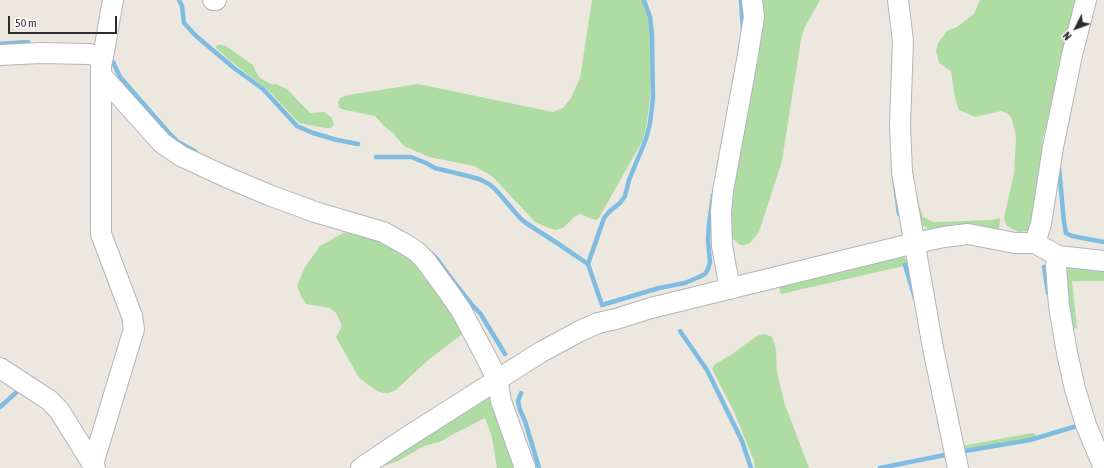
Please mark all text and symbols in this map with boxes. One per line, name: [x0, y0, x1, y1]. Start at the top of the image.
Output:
scale bar: [10, 8, 119, 34]
north arrow: [1056, 8, 1096, 48]
text: 50 m: [15, 16, 37, 30]
text: N: [1060, 30, 1074, 42]

